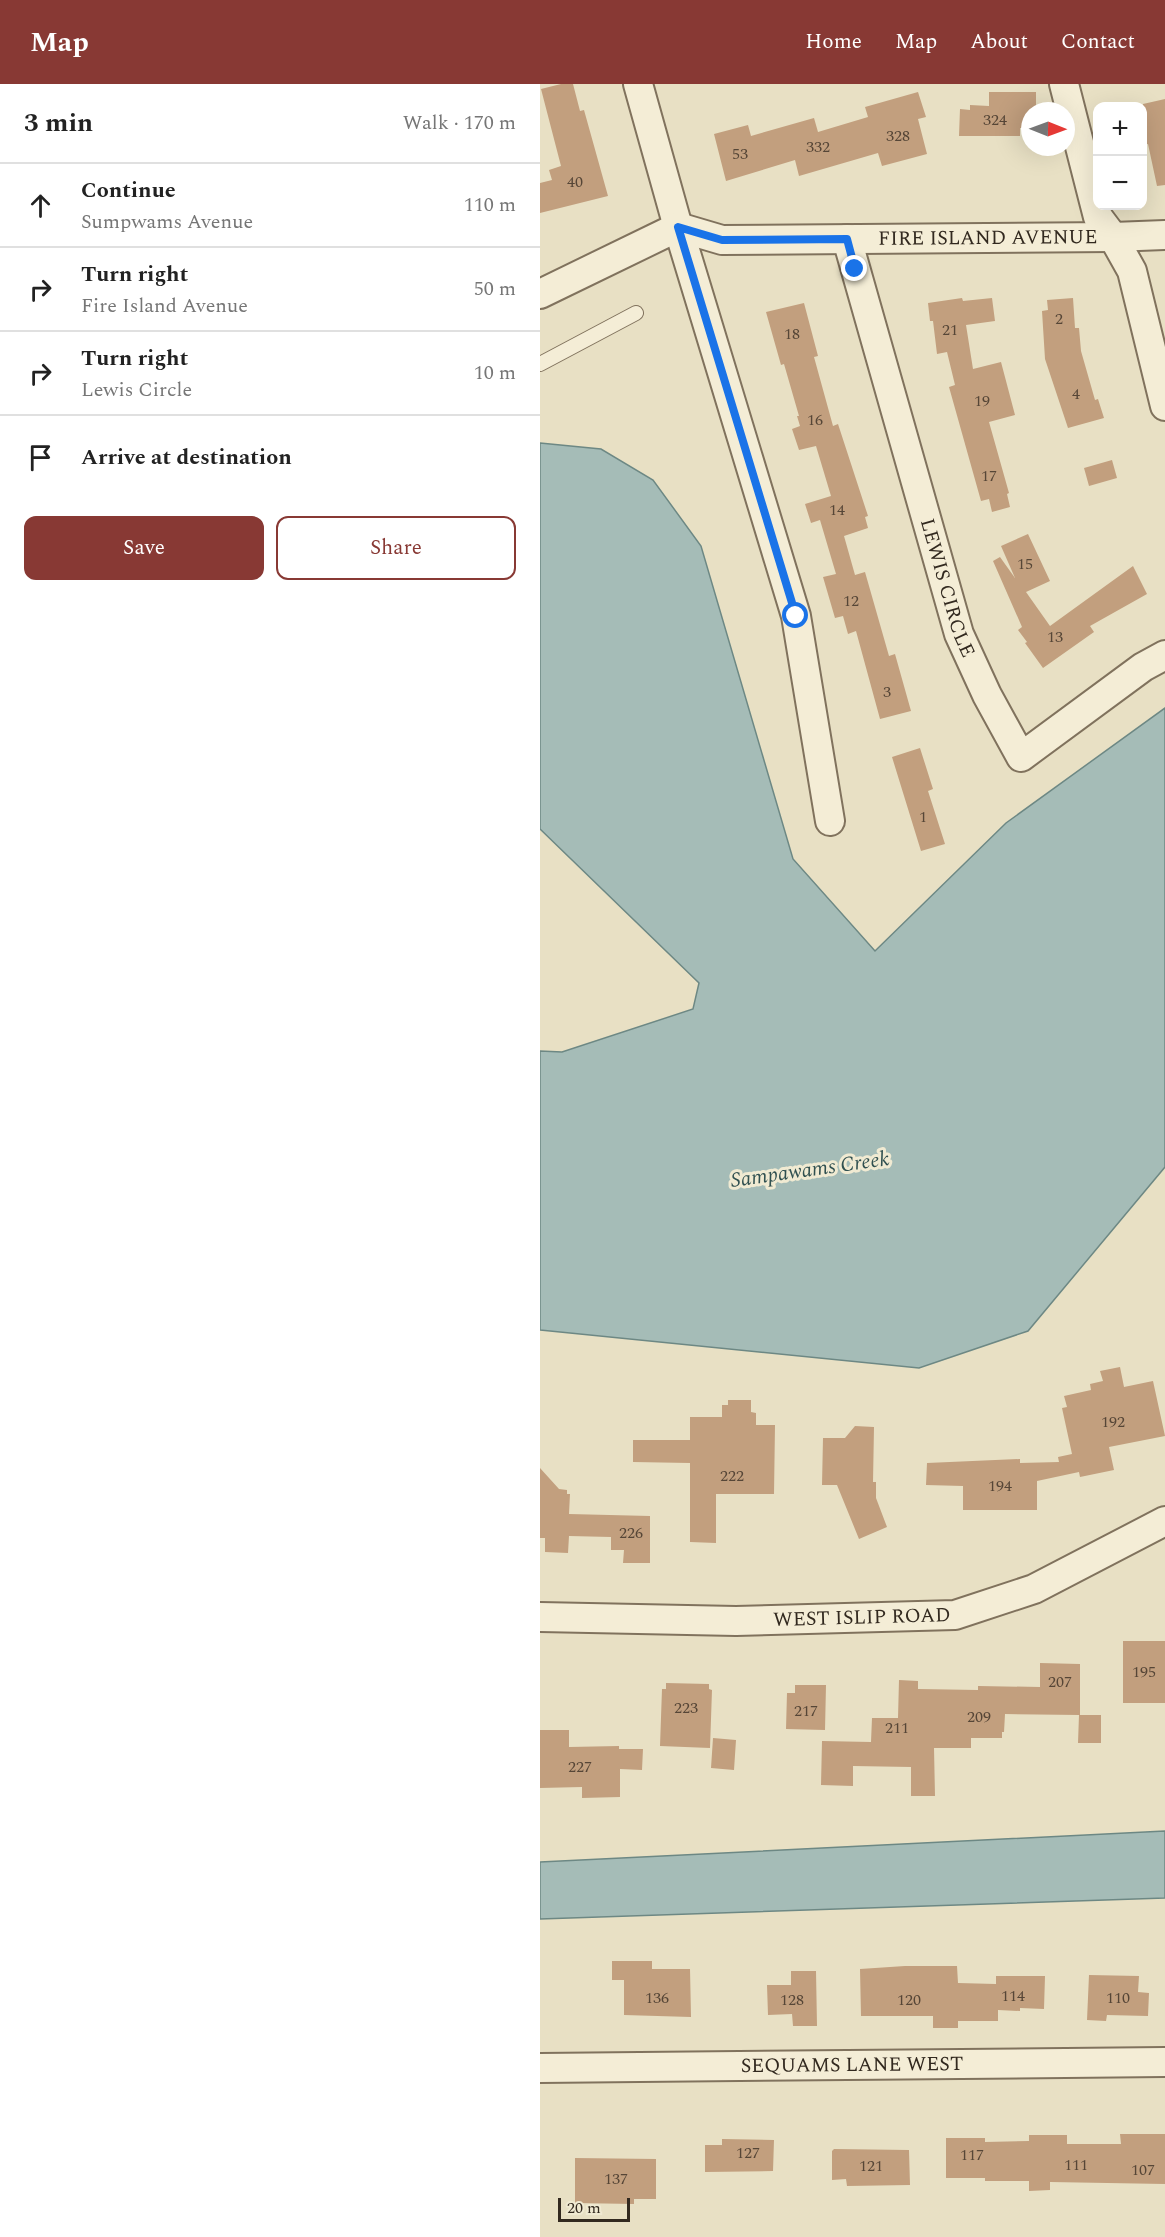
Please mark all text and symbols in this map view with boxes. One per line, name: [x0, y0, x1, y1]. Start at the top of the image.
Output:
text: Map: [30, 21, 89, 64]
text: Home: [805, 26, 862, 58]
text: Map: [895, 26, 937, 58]
text: About: [970, 26, 1028, 58]
text: Contact: [1061, 26, 1135, 58]
north arrow: [1021, 102, 1075, 156]
map controls: [1093, 102, 1147, 210]
button: +: [1093, 102, 1147, 156]
text: 3 min: [24, 103, 93, 143]
text: Walk · 170 m: [403, 108, 516, 138]
house number: 324: [983, 108, 1007, 132]
house number: 328: [886, 124, 910, 148]
house number: 332: [806, 135, 830, 159]
house number: 53: [732, 142, 748, 166]
button: −: [1093, 156, 1147, 210]
house number: 40: [567, 170, 583, 194]
text: Continue: [81, 174, 176, 207]
icon: ahead: [24, 189, 57, 222]
text: 110 m: [464, 190, 516, 220]
text: Sumpwams Avenue: [81, 207, 253, 237]
street label: FIRE ISLAND AVENUE: [878, 222, 1098, 254]
route end: [841, 255, 867, 281]
text: Turn right: [81, 258, 188, 291]
icon: right: [24, 273, 57, 306]
text: 50 m: [474, 274, 516, 304]
text: Fire Island Avenue: [81, 291, 248, 321]
house number: 2: [1055, 307, 1063, 331]
house number: 21: [942, 318, 958, 342]
house number: 18: [784, 322, 800, 346]
text: Turn right: [81, 342, 188, 375]
icon: right: [24, 357, 57, 390]
text: 10 m: [474, 358, 516, 388]
text: Lewis Circle: [81, 375, 192, 405]
house number: 4: [1072, 382, 1080, 406]
house number: 19: [974, 389, 990, 413]
house number: 16: [807, 408, 823, 432]
icon: arrive: [24, 441, 57, 474]
text: Arrive at destination: [81, 441, 292, 474]
house number: 17: [981, 464, 997, 488]
house number: 14: [829, 498, 845, 522]
street label: LEWIS CIRCLE: [912, 515, 983, 663]
button: Save: [24, 516, 264, 580]
button: Share: [276, 516, 516, 580]
house number: 15: [1017, 552, 1033, 576]
house number: 12: [843, 589, 859, 613]
route start: [782, 602, 808, 628]
house number: 13: [1047, 625, 1063, 649]
house number: 3: [883, 680, 891, 704]
house number: 1: [919, 805, 927, 829]
water label: Sampawams Creek: [729, 1143, 892, 1197]
house number: 192: [1101, 1410, 1125, 1434]
house number: 222: [720, 1464, 744, 1488]
house number: 194: [988, 1474, 1012, 1498]
house number: 226: [619, 1521, 643, 1545]
street label: WEST ISLIP ROAD: [773, 1600, 951, 1635]
house number: 195: [1132, 1660, 1156, 1684]
house number: 207: [1048, 1670, 1072, 1694]
house number: 223: [674, 1696, 698, 1720]
house number: 217: [794, 1699, 818, 1723]
house number: 209: [967, 1705, 991, 1729]
house number: 211: [885, 1716, 909, 1740]
house number: 227: [568, 1755, 592, 1779]
house number: 114: [1001, 1984, 1025, 2008]
house number: 136: [645, 1986, 669, 2010]
house number: 110: [1106, 1986, 1130, 2010]
house number: 128: [780, 1988, 804, 2012]
house number: 120: [897, 1988, 921, 2012]
street label: SEQUAMS LANE WEST: [741, 2049, 963, 2081]
house number: 127: [736, 2141, 760, 2165]
house number: 117: [960, 2143, 984, 2167]
house number: 111: [1064, 2153, 1088, 2177]
house number: 121: [859, 2154, 883, 2178]
house number: 107: [1131, 2158, 1155, 2182]
house number: 137: [604, 2167, 628, 2191]
scale bar: [558, 2195, 630, 2222]
text: 20 m: [567, 2196, 601, 2220]

